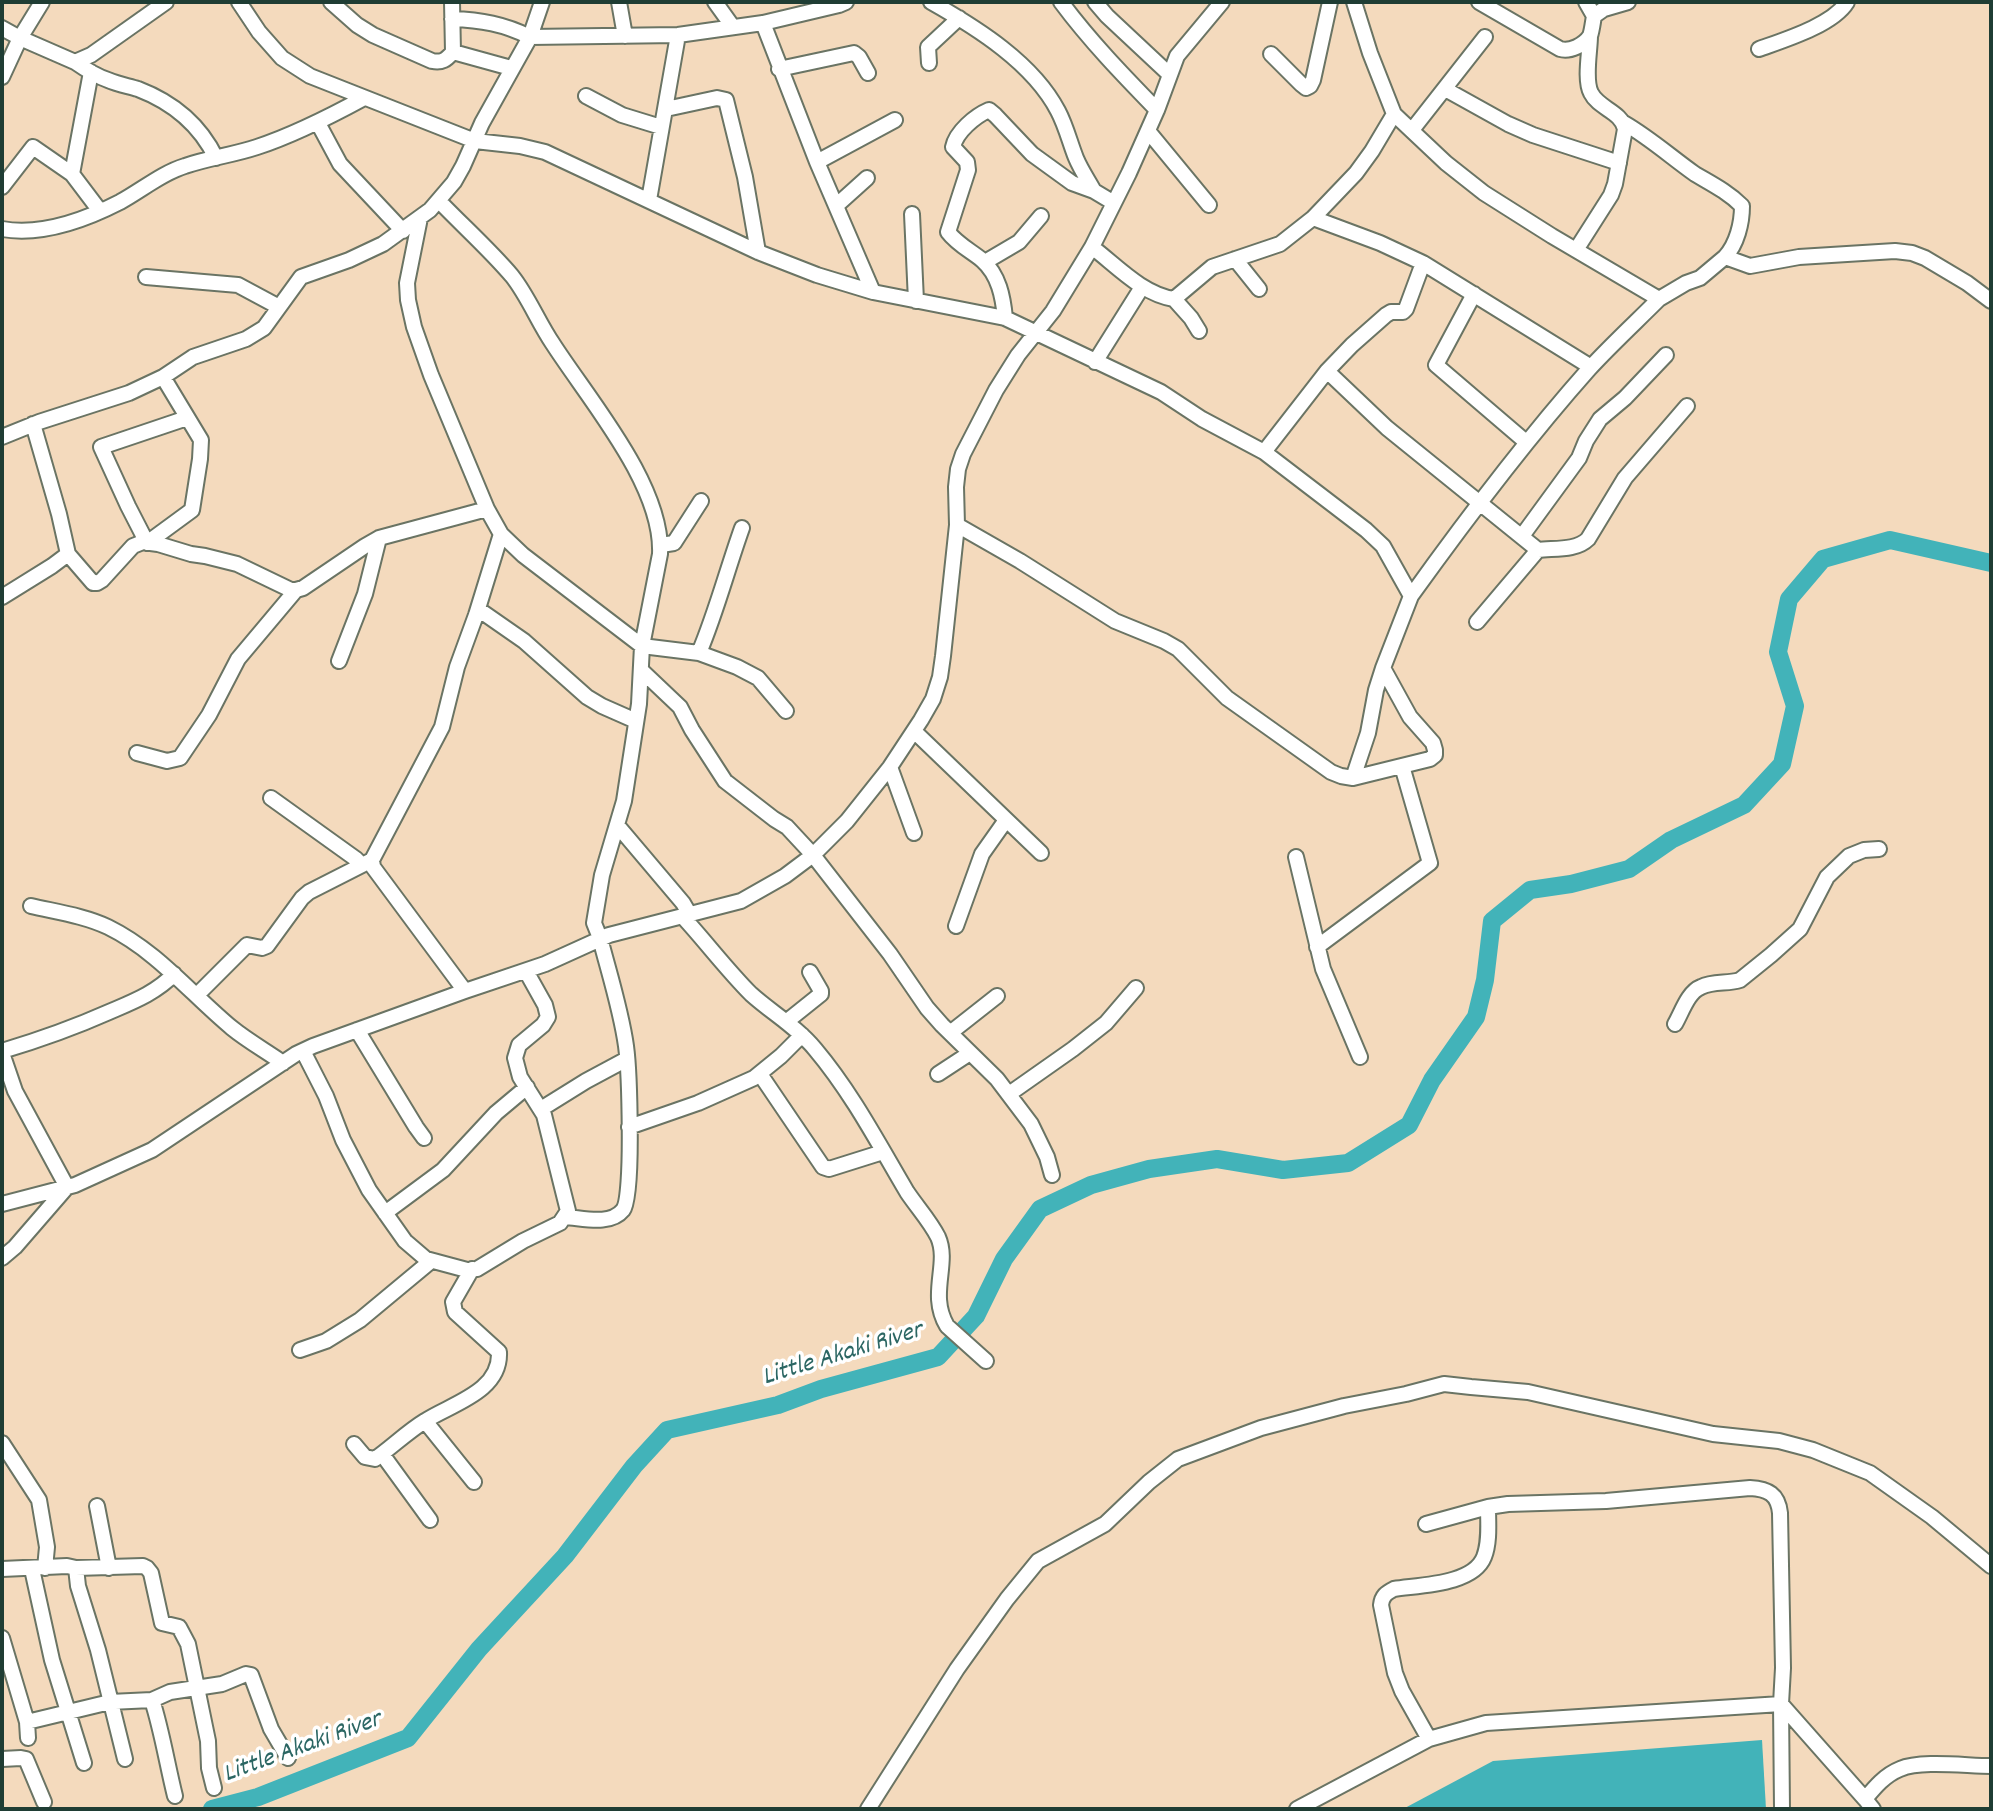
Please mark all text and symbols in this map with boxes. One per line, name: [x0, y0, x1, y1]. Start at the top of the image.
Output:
water label: Little Akaki River: [759, 1317, 927, 1395]
water label: Little Akaki River: [220, 1706, 386, 1792]

